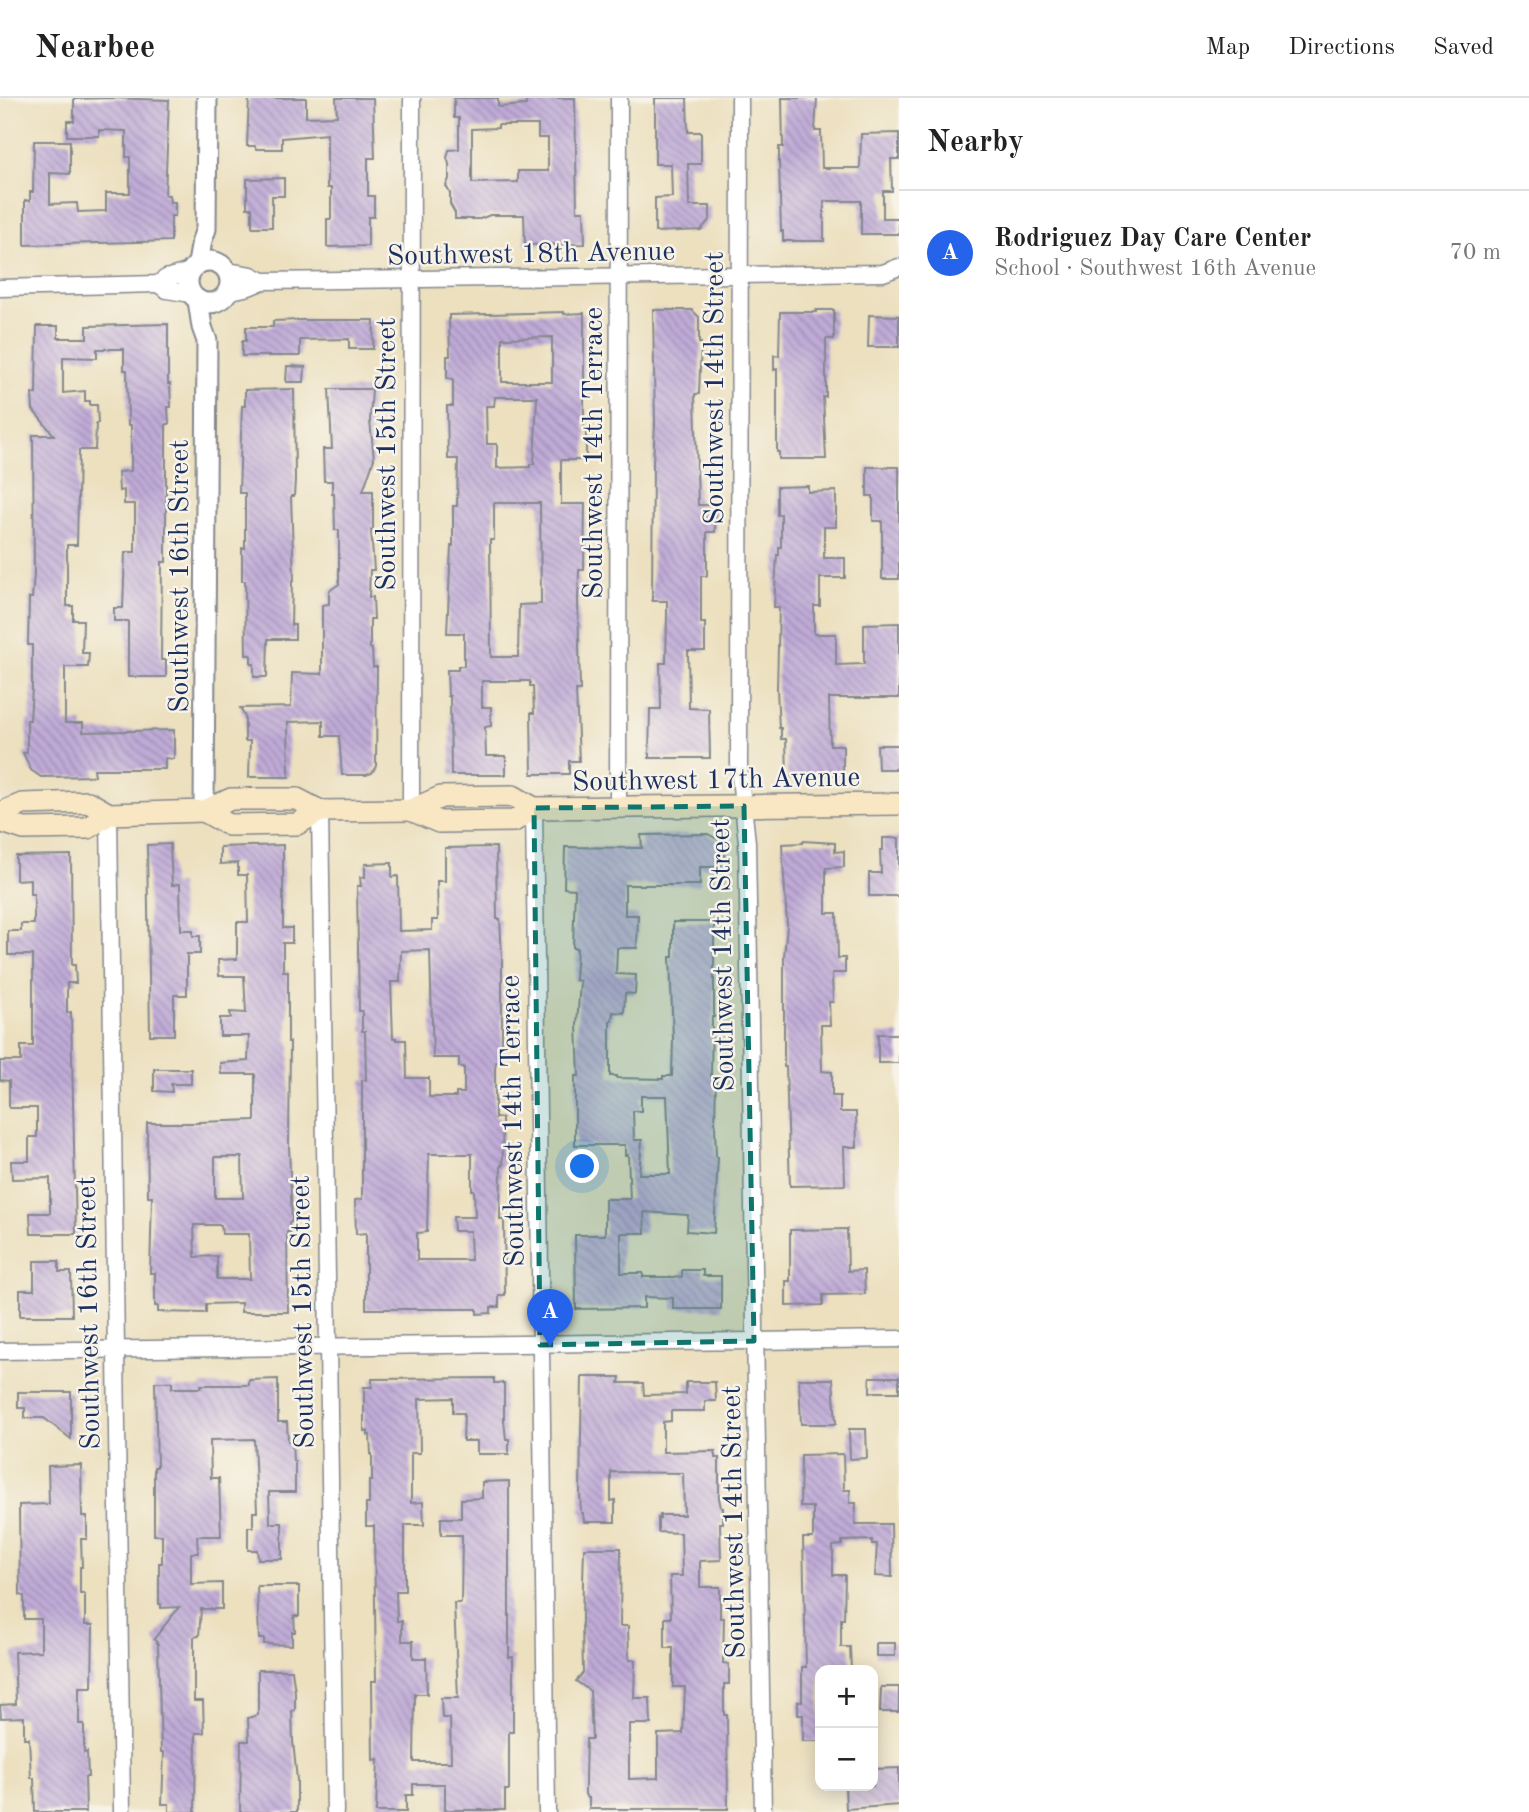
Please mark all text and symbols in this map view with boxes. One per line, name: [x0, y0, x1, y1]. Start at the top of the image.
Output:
text: Nearbee: [35, 32, 155, 65]
text: Map: [1206, 36, 1250, 60]
text: Directions: [1288, 36, 1395, 60]
text: Saved: [1433, 36, 1494, 60]
text: Nearby: [927, 128, 1024, 158]
text: Rodriguez Day Care Center: [994, 226, 1311, 252]
street label: Southwest 18th Avenue: [387, 238, 676, 272]
text: A: [941, 241, 959, 264]
text: 70 m: [1450, 241, 1501, 264]
street label: Southwest 14th Street: [702, 251, 730, 525]
text: School · Southwest 16th Avenue: [994, 257, 1316, 280]
street label: Southwest 14th Terrace: [581, 307, 609, 599]
street label: Southwest 15th Street: [374, 317, 402, 591]
street label: Southwest 16th Street: [167, 439, 195, 713]
street label: Southwest 17th Avenue: [572, 764, 861, 798]
street label: Southwest 14th Street: [708, 818, 740, 1092]
street label: Southwest 14th Terrace: [497, 974, 531, 1267]
your location: [565, 1149, 599, 1183]
street label: Southwest 15th Street: [288, 1175, 320, 1449]
street label: Southwest 16th Street: [74, 1176, 106, 1450]
pin: A: [527, 1289, 573, 1347]
street label: Southwest 14th Street: [719, 1385, 751, 1659]
map controls: [815, 1665, 878, 1791]
button: +: [815, 1665, 878, 1728]
button: −: [815, 1728, 878, 1791]

